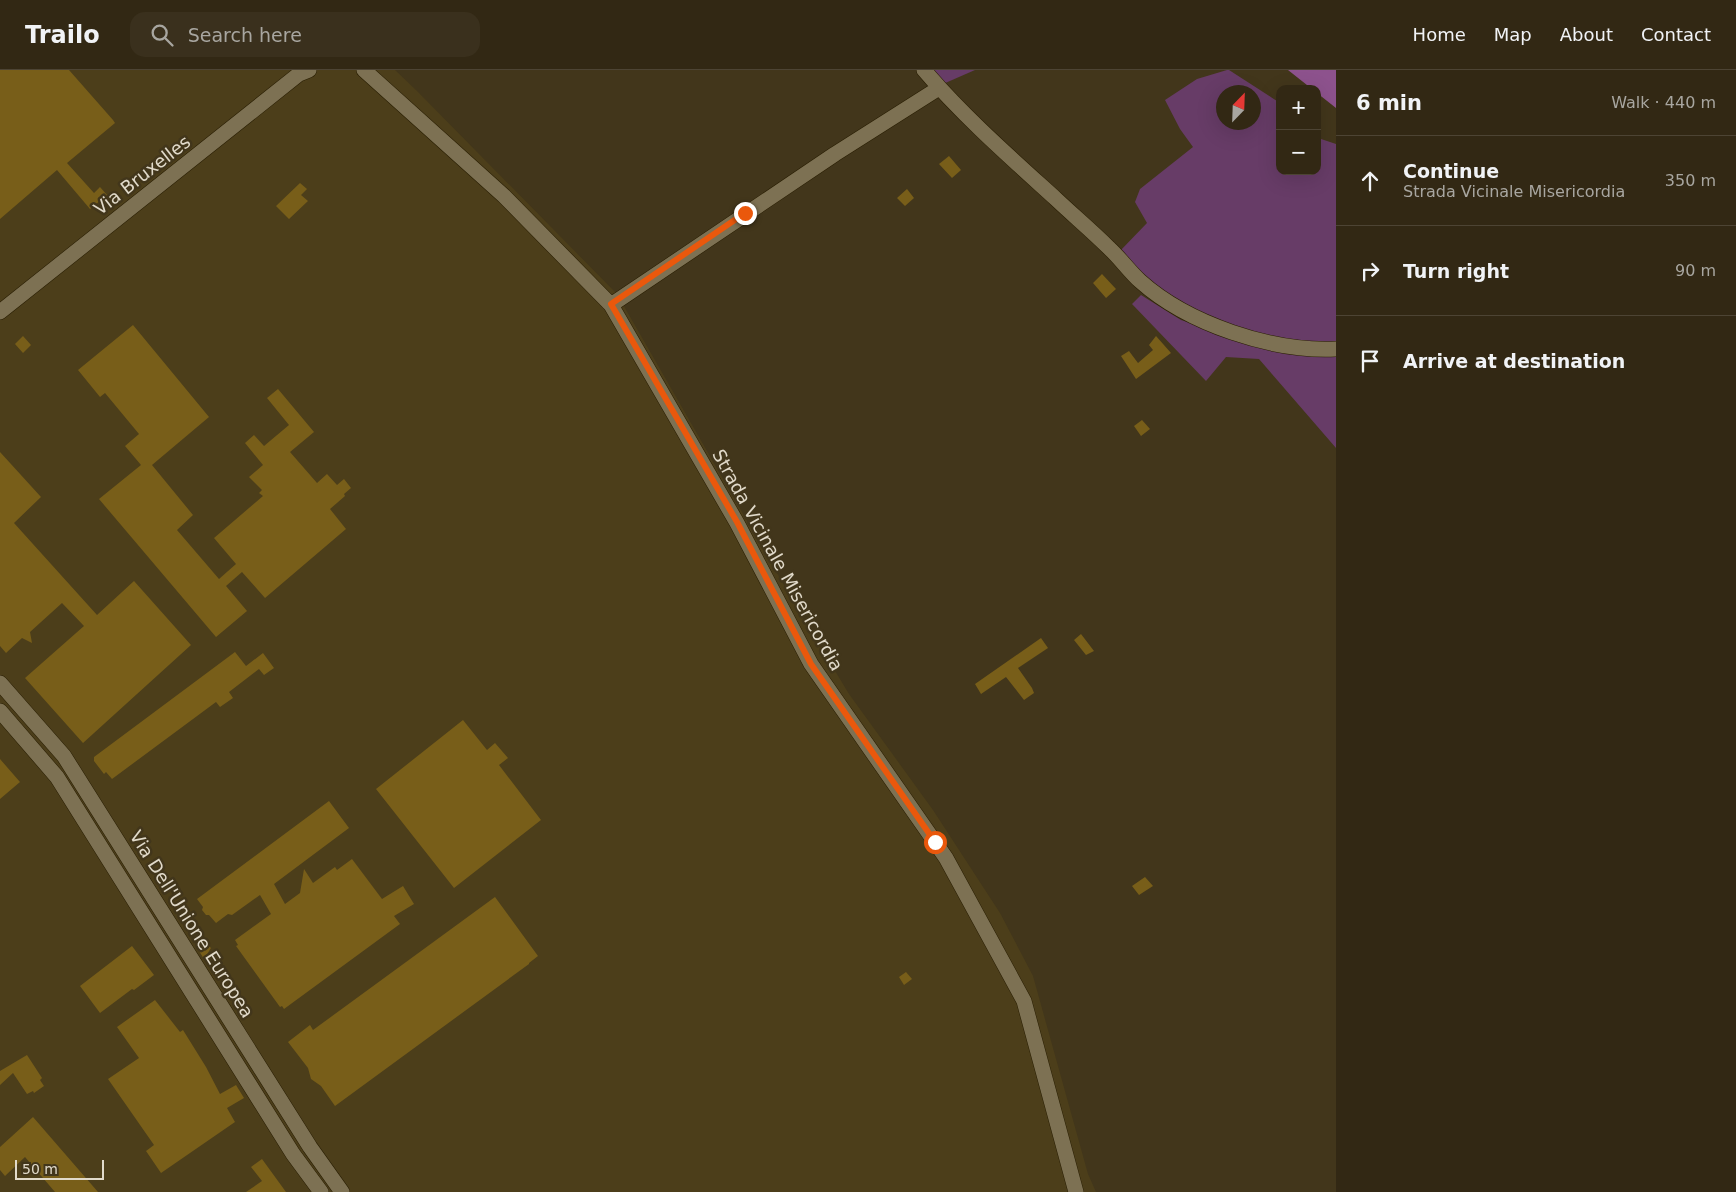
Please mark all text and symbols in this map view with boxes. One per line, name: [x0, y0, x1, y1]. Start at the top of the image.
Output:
search box: [130, 12, 480, 57]
text: Trailo: [25, 21, 100, 49]
icon: search: [148, 21, 176, 49]
text: Search here: [188, 24, 302, 46]
text: Home: [1413, 24, 1466, 45]
text: Map: [1494, 24, 1532, 45]
text: About: [1560, 24, 1613, 45]
text: Contact: [1641, 24, 1711, 45]
north arrow: [1216, 85, 1261, 130]
map controls: [1276, 85, 1321, 175]
button: +: [1276, 85, 1321, 130]
text: 6 min: [1356, 91, 1422, 115]
text: Walk · 440 m: [1611, 93, 1716, 112]
button: −: [1276, 130, 1321, 175]
street label: Via Bruxelles: [90, 131, 194, 219]
text: Continue: [1403, 160, 1499, 182]
icon: ahead: [1356, 167, 1384, 195]
text: 350 m: [1665, 171, 1716, 190]
text: Strada Vicinale Misericordia: [1403, 182, 1625, 201]
route end: [734, 202, 757, 225]
icon: right: [1356, 257, 1384, 285]
text: Turn right: [1403, 260, 1509, 282]
text: 90 m: [1675, 261, 1716, 280]
icon: arrive: [1356, 347, 1384, 375]
text: Arrive at destination: [1403, 350, 1625, 372]
street label: Strada Vicinale Misericordia: [708, 446, 848, 674]
street label: Via Dell'Unione Europea: [126, 827, 258, 1021]
route start: [924, 831, 947, 854]
scale bar: [15, 1157, 104, 1180]
text: 50 m: [22, 1161, 58, 1177]

